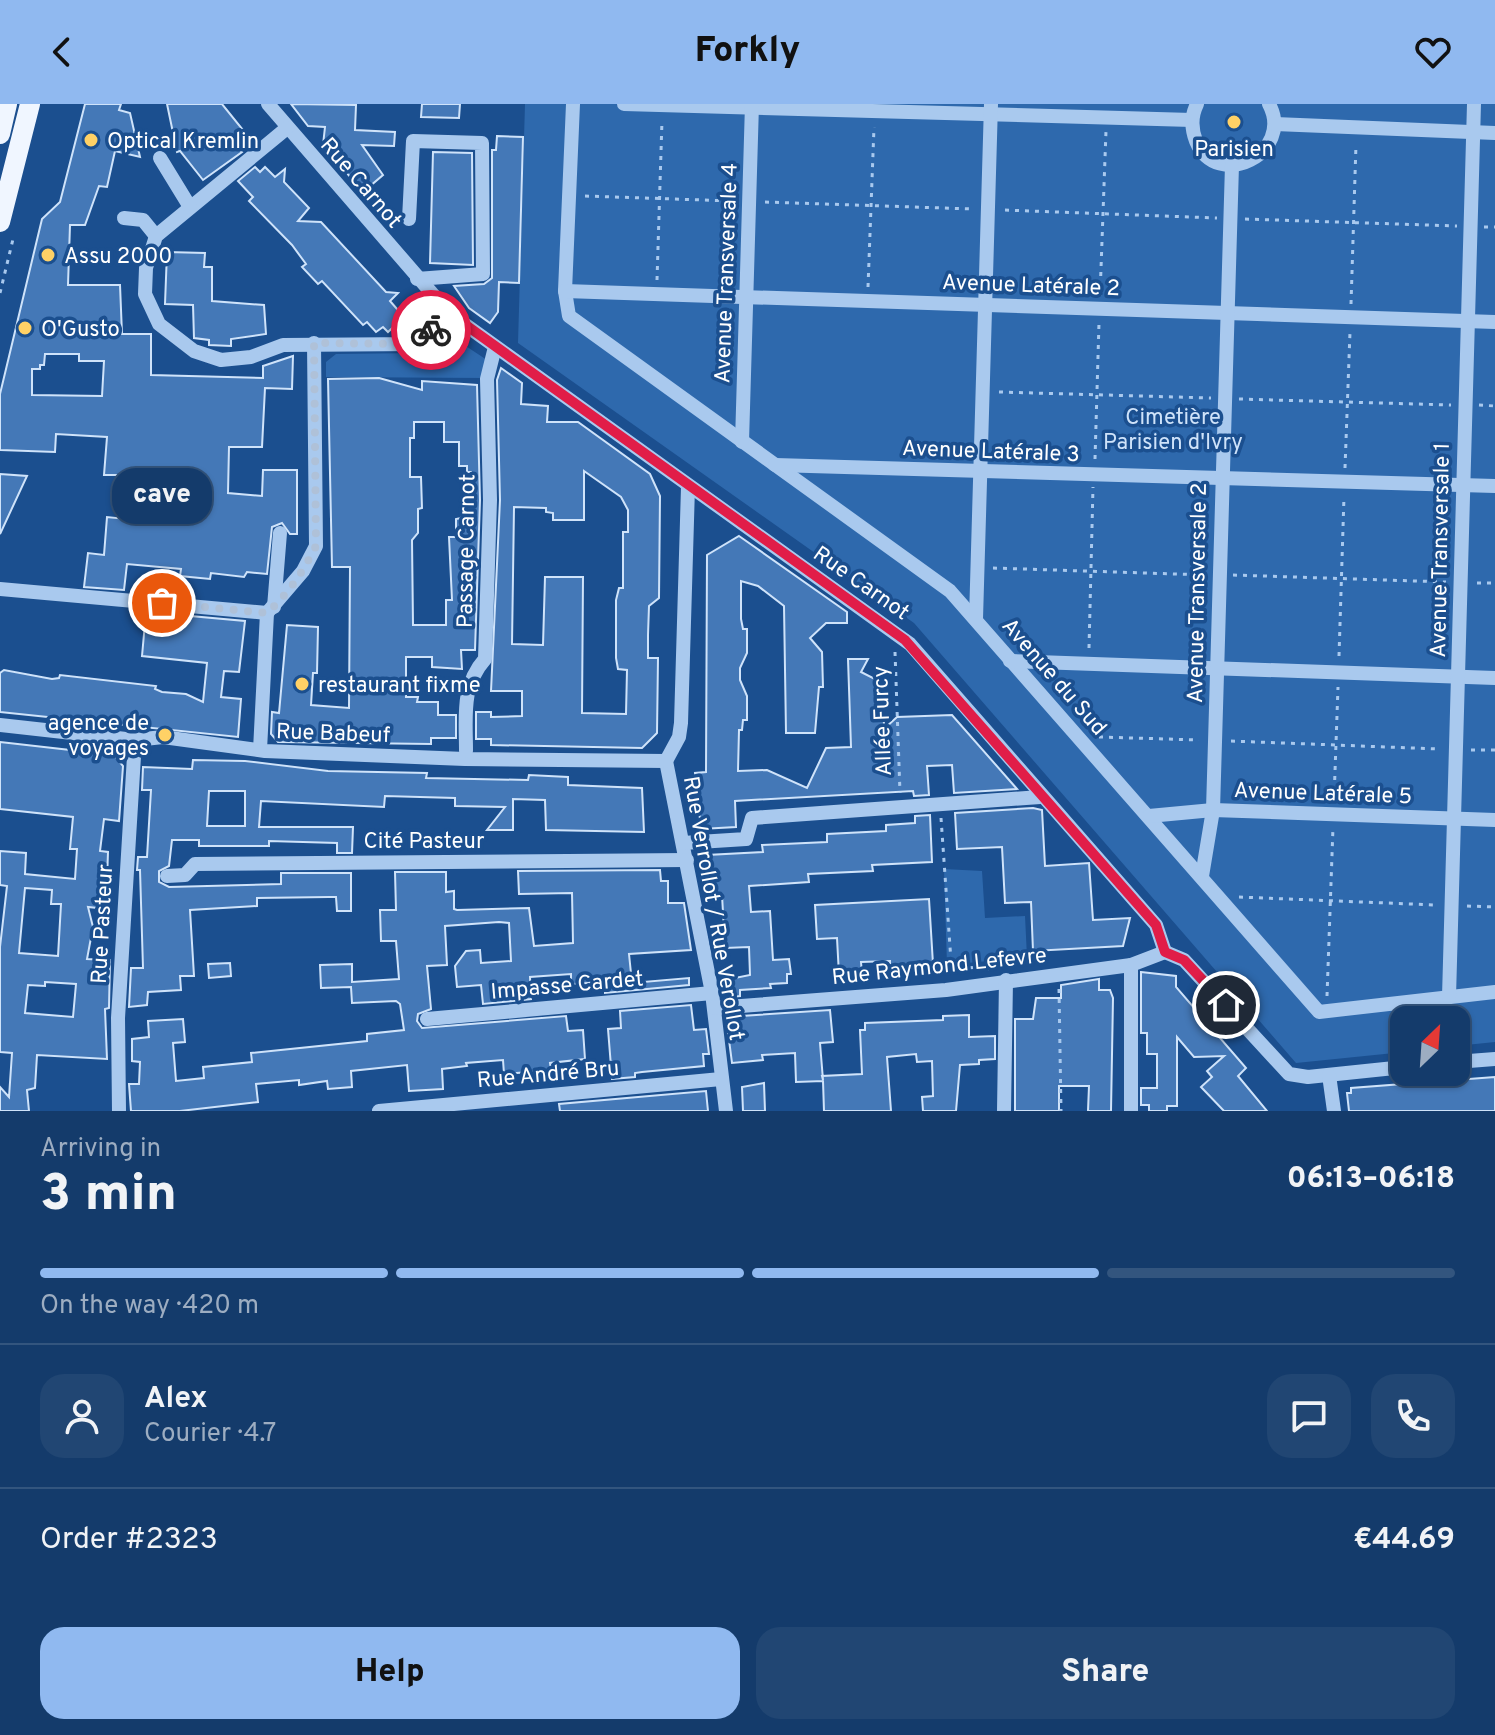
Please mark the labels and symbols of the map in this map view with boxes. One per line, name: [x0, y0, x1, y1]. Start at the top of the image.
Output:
marker: Parisien: [1225, 113, 1243, 131]
place label: Optical Kremlin: [107, 129, 259, 156]
marker: Optical Kremlin: [82, 131, 100, 149]
street label: Rue Carnot: [313, 133, 407, 234]
place label: Parisien: [1194, 137, 1274, 164]
street label: Avenue Transversale 4: [710, 162, 745, 384]
place label: Assu 2000: [64, 244, 172, 271]
marker: Assu 2000: [39, 246, 57, 264]
street label: Avenue Latérale 2: [941, 270, 1120, 303]
courier: [391, 290, 471, 370]
place label: O'Gusto: [41, 317, 120, 344]
marker: O'Gusto: [16, 319, 34, 337]
park label: Cimetière Parisien d'Ivry: [1103, 405, 1243, 457]
street label: Avenue Latérale 3: [902, 436, 1080, 469]
street label: Avenue Transversale 1: [1426, 442, 1457, 658]
callout: cave: [112, 467, 212, 523]
street label: Passage Carnot: [453, 474, 482, 628]
street label: Avenue Transversale 2: [1183, 483, 1214, 704]
street label: Rue Carnot: [807, 541, 914, 627]
pin: [128, 569, 196, 637]
street label: Avenue du Sud: [995, 614, 1111, 742]
street label: Allée Furcy: [868, 665, 899, 776]
place label: restaurant fixme: [318, 673, 481, 700]
marker: restaurant fixme: [293, 675, 311, 693]
place label: agence de voyages: [48, 711, 149, 763]
street label: Rue Babeuf: [275, 719, 390, 750]
marker: agence de voyages: [156, 726, 174, 744]
street label: Rue Verrollot / Rue Verollot: [676, 774, 749, 1043]
street label: Avenue Latérale 5: [1233, 778, 1412, 811]
street label: Cité Pasteur: [363, 829, 485, 856]
street label: Rue Pasteur: [87, 863, 120, 985]
street label: Rue Raymond Lefevre: [830, 943, 1048, 992]
street label: Impasse Cardet: [490, 966, 645, 1007]
pin: [1192, 971, 1260, 1039]
north arrow: [1390, 1006, 1470, 1086]
street label: Rue André Bru: [476, 1056, 621, 1095]

